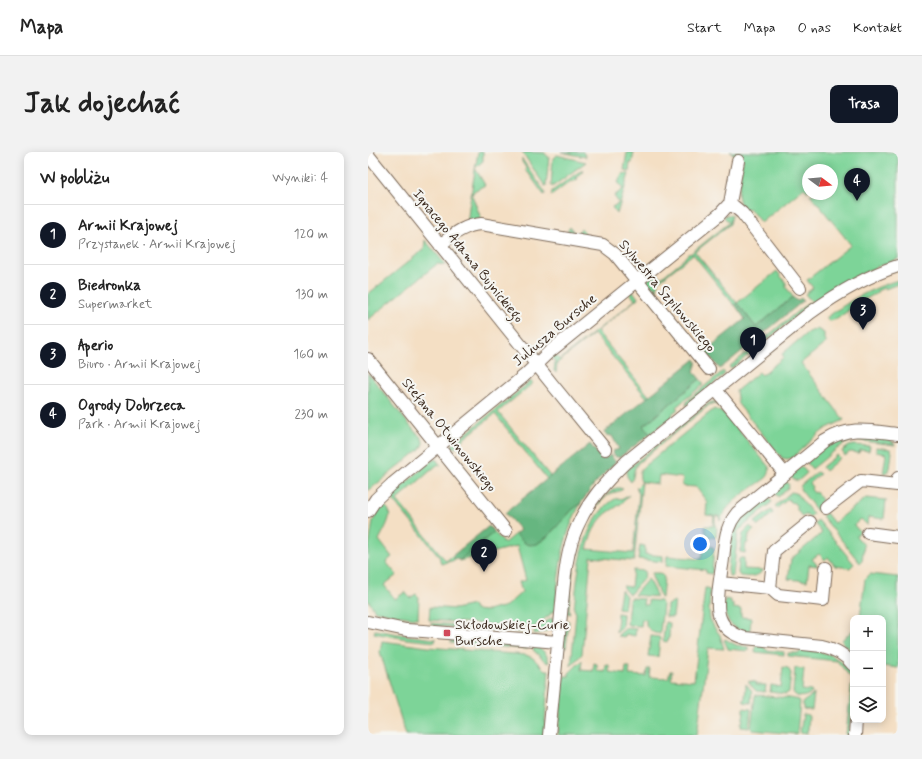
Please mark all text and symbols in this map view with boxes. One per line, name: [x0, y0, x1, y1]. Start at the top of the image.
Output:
text: Mapa: [20, 15, 63, 40]
text: Start: [687, 19, 722, 37]
text: Mapa: [744, 19, 776, 37]
text: O nas: [798, 19, 831, 37]
text: Kontakt: [853, 19, 902, 37]
button: Trasa: [830, 85, 898, 123]
text: Jak dojechać: [24, 86, 180, 123]
north arrow: [802, 164, 838, 200]
text: W pobliżu: [40, 167, 109, 189]
pin: 4: [844, 168, 870, 201]
text: Wyniki: 4: [272, 170, 328, 187]
street label: Ignacego Adama Bujnickiego: [407, 186, 527, 328]
text: Armii Krajowej: [78, 216, 178, 236]
text: 1: [50, 226, 56, 243]
text: 120 m: [294, 226, 328, 243]
text: Przystanek · Armii Krajowej: [78, 236, 236, 253]
street label: Sylwestra Szpilowskiego: [614, 236, 719, 357]
text: Biedronka: [78, 276, 141, 296]
text: 2: [50, 286, 56, 303]
text: 130 m: [295, 286, 328, 303]
street label: Juliusza Bursche: [509, 290, 601, 370]
text: Supermarket: [78, 296, 152, 313]
pin: 3: [850, 297, 876, 330]
pin: 1: [740, 327, 766, 360]
text: Aperio: [78, 336, 113, 356]
text: 3: [50, 346, 56, 363]
text: 160 m: [293, 346, 328, 363]
text: Biuro · Armii Krajowej: [78, 356, 201, 373]
street label: Stefana Otwinowskiego: [398, 374, 500, 496]
text: Ogrody Dobrzeca: [78, 396, 185, 416]
text: 4: [49, 406, 57, 423]
text: 230 m: [294, 406, 328, 423]
text: Park · Armii Krajowej: [78, 416, 200, 433]
your location: [690, 534, 710, 554]
pin: 2: [471, 539, 497, 572]
map controls: [850, 615, 886, 723]
button: +: [850, 615, 886, 651]
place label: Skłodowskiej-Curie Bursche: [455, 616, 570, 650]
marker: Skłodowskiej-Curie Bursche: [442, 628, 452, 638]
button: −: [850, 651, 886, 687]
button: layers: [850, 687, 886, 723]

